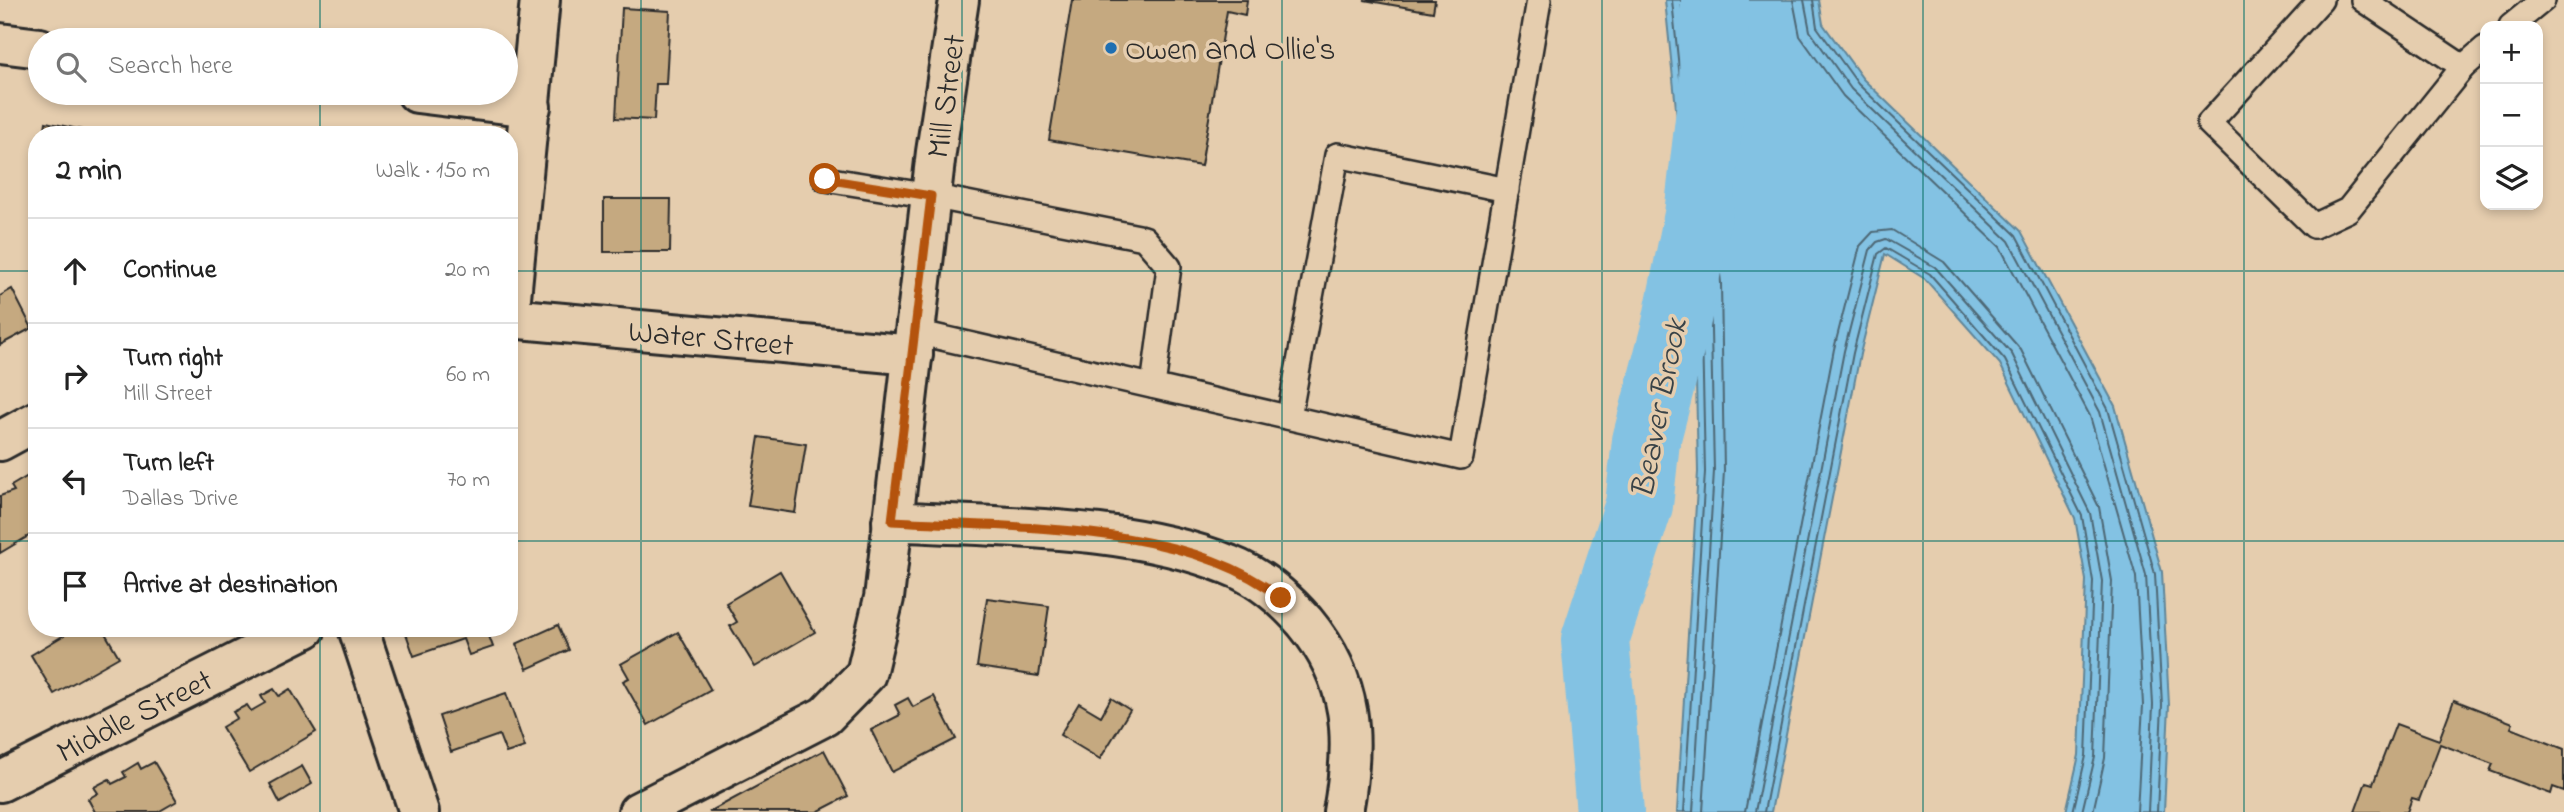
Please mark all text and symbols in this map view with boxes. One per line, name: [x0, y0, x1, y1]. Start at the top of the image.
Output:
map controls: [2480, 21, 2543, 210]
button: +: [2480, 21, 2543, 84]
search box: [28, 28, 518, 105]
place label: Owen and Ollie's: [1125, 28, 1336, 75]
street label: Mill Street: [917, 31, 980, 161]
marker: Owen and Ollie's: [1103, 40, 1119, 56]
icon: search: [52, 48, 90, 86]
text: Search here: [108, 48, 233, 86]
button: −: [2480, 84, 2543, 147]
button: layers: [2480, 147, 2543, 210]
text: 2 min: [56, 150, 122, 194]
text: Walk · 150 m: [375, 155, 490, 188]
route start: [809, 163, 840, 194]
icon: ahead: [56, 252, 94, 290]
text: Continue: [123, 252, 216, 290]
text: 20 m: [445, 254, 490, 287]
street label: Water Street: [626, 310, 796, 371]
water label: Beaver Brook: [1620, 313, 1702, 503]
text: Turn right: [123, 340, 223, 378]
icon: right: [56, 357, 94, 395]
text: 60 m: [446, 359, 490, 392]
text: Mill Street: [123, 378, 213, 411]
text: Turn left: [123, 445, 214, 483]
icon: left: [56, 462, 94, 500]
text: 70 m: [447, 464, 490, 497]
text: Dallas Drive: [123, 483, 238, 516]
icon: arrive: [56, 567, 94, 605]
text: Arrive at destination: [123, 567, 338, 605]
route end: [1265, 582, 1296, 613]
street label: Middle Street: [49, 659, 222, 778]

